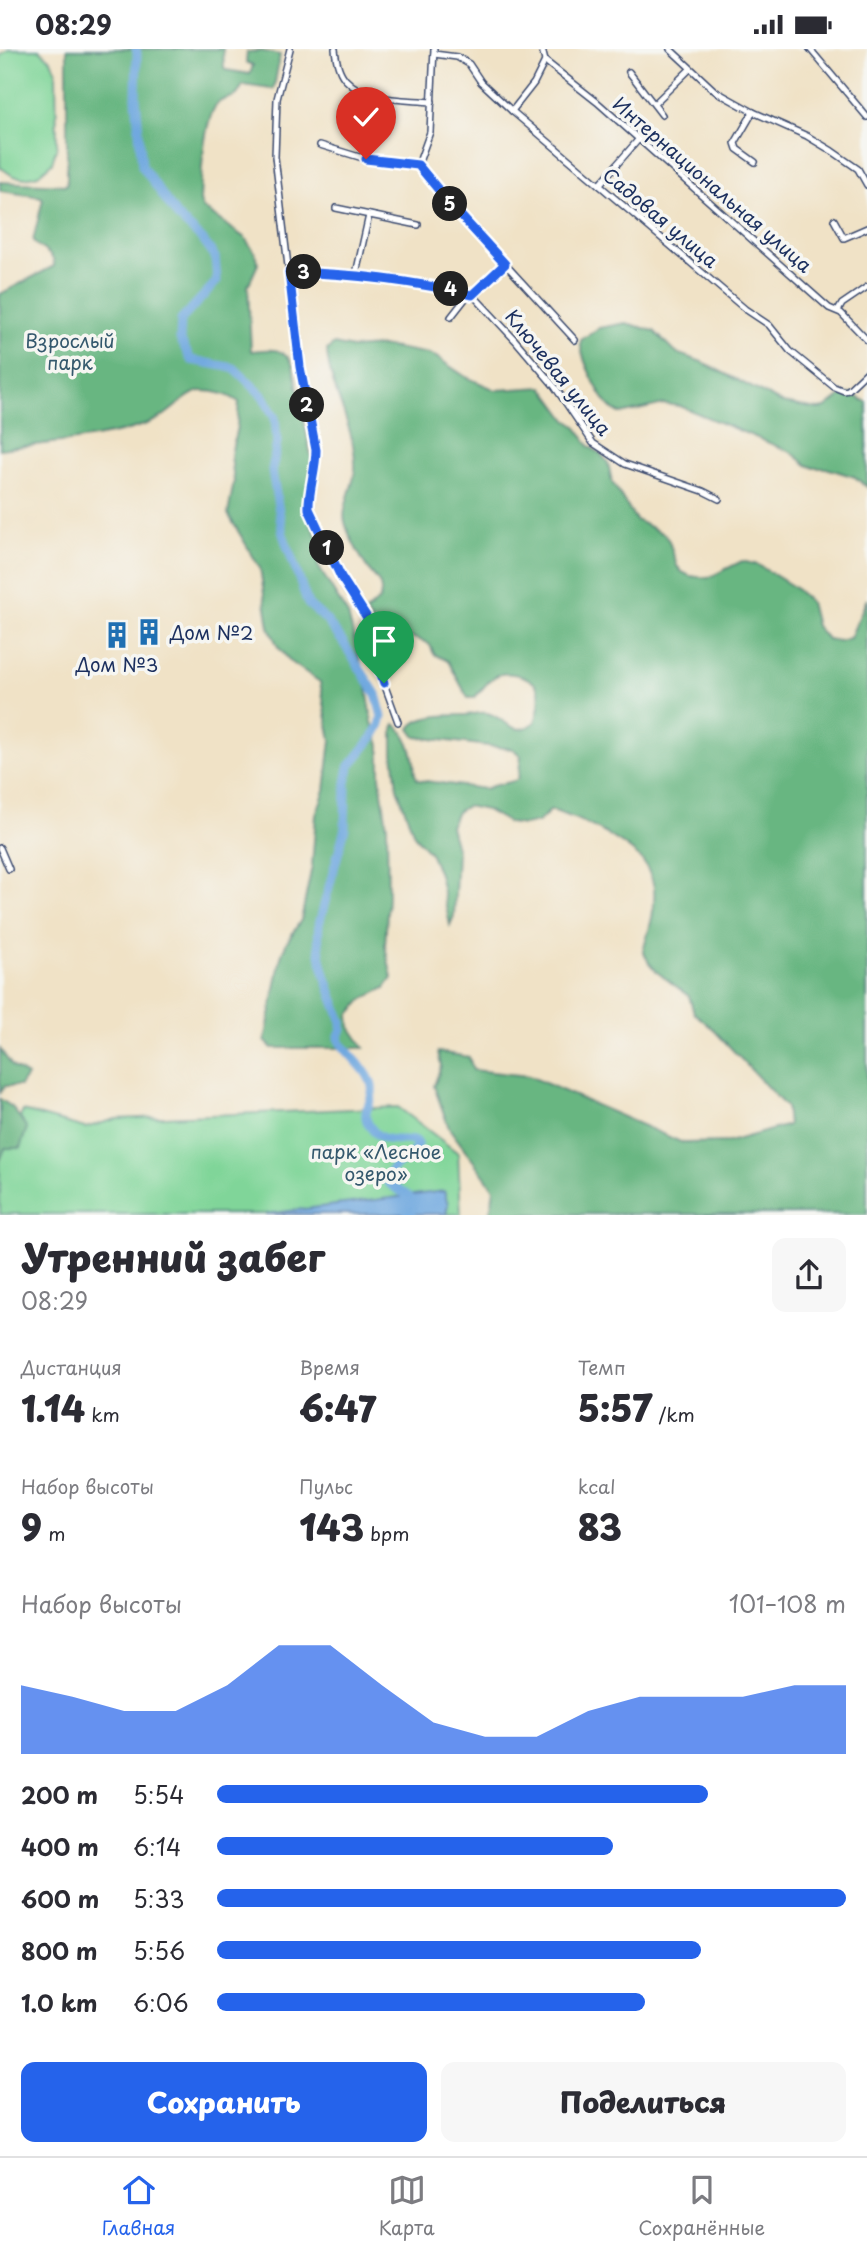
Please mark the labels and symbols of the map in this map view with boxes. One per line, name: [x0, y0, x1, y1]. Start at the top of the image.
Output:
pin: [336, 87, 396, 159]
street label: Интернациональная улица: [607, 90, 819, 278]
street label: Садовая улица: [597, 160, 725, 274]
pin: 5: [433, 187, 468, 221]
pin: 3: [286, 255, 322, 290]
pin: 4: [434, 271, 468, 307]
street label: Ключевая улица: [499, 303, 619, 441]
park label: Взрослый парк: [25, 326, 115, 376]
pin: 2: [290, 387, 324, 423]
pin: 1: [310, 531, 344, 565]
pin: [354, 611, 414, 683]
building icon: Дом №2: [134, 617, 164, 647]
place label: Дом №2: [169, 618, 253, 646]
building icon: Дом №3: [102, 620, 132, 650]
place label: Дом №3: [75, 650, 158, 678]
park label: парк «Лесное озеро»: [311, 1137, 442, 1187]

